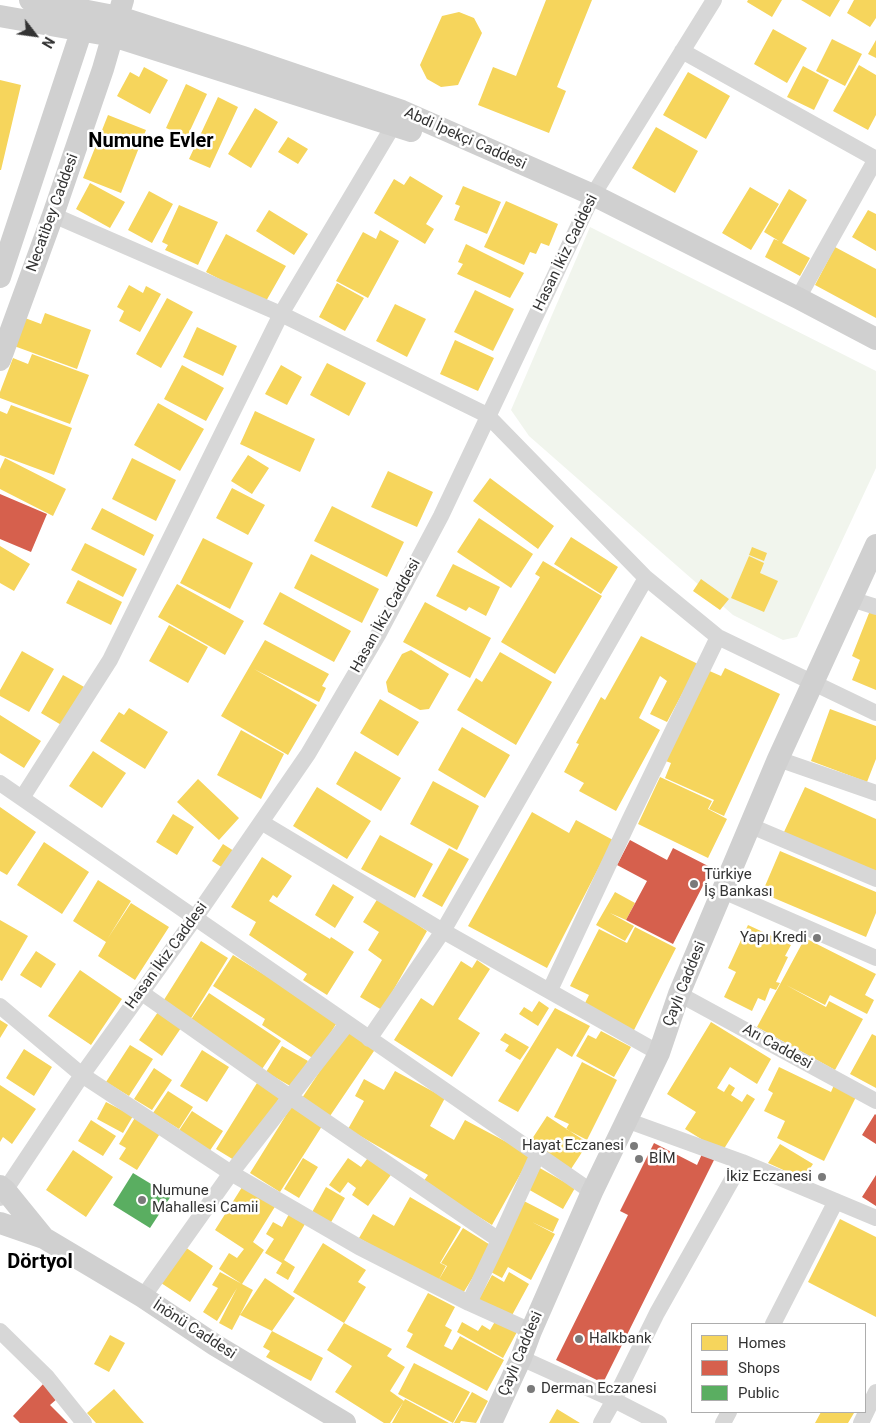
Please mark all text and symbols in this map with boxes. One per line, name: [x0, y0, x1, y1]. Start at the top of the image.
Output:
north arrow: [10, 10, 60, 60]
text: N: [39, 34, 57, 51]
street label: Abdi İpekçi Caddesi: [401, 104, 529, 174]
district label: Numune Evler: [88, 130, 214, 154]
street label: Necatibey Caddesi: [23, 151, 83, 275]
street label: Hasan İkiz Caddesi: [530, 192, 602, 314]
street label: Hasan İkiz Caddesi: [347, 556, 425, 676]
place label: Türkiye İş Bankası: [704, 866, 773, 901]
marker: Türkiye İş Bankası: [688, 878, 700, 890]
street label: Hasan İkiz Caddesi: [122, 899, 212, 1013]
place label: Yapı Kredi: [740, 929, 807, 947]
marker: Yapı Kredi: [811, 932, 823, 944]
street label: Çaylı Caddesi: [660, 939, 710, 1029]
street label: Arı Caddesi: [739, 1021, 815, 1073]
place label: Hayat Eczanesi: [522, 1137, 624, 1155]
marker: Hayat Eczanesi: [628, 1140, 640, 1152]
place label: BİM: [649, 1150, 676, 1168]
marker: BİM: [633, 1153, 645, 1165]
place label: İkiz Eczanesi: [726, 1168, 812, 1186]
marker: İkiz Eczanesi: [816, 1171, 828, 1183]
place label: Numune Mahallesi Camii: [152, 1182, 258, 1217]
marker: Numune Mahallesi Camii: [136, 1194, 148, 1206]
district label: Dörtyol: [7, 1251, 73, 1275]
street label: İnönü Caddesi: [149, 1296, 239, 1364]
street label: Çaylı Caddesi: [495, 1309, 547, 1399]
legend: [691, 1323, 866, 1413]
place label: Halkbank: [589, 1330, 652, 1348]
marker: Halkbank: [573, 1333, 585, 1345]
text: Homes: [738, 1334, 786, 1352]
text: Shops: [738, 1359, 780, 1377]
place label: Derman Eczanesi: [541, 1380, 657, 1398]
marker: Derman Eczanesi: [525, 1383, 537, 1395]
text: Public: [738, 1384, 779, 1402]

